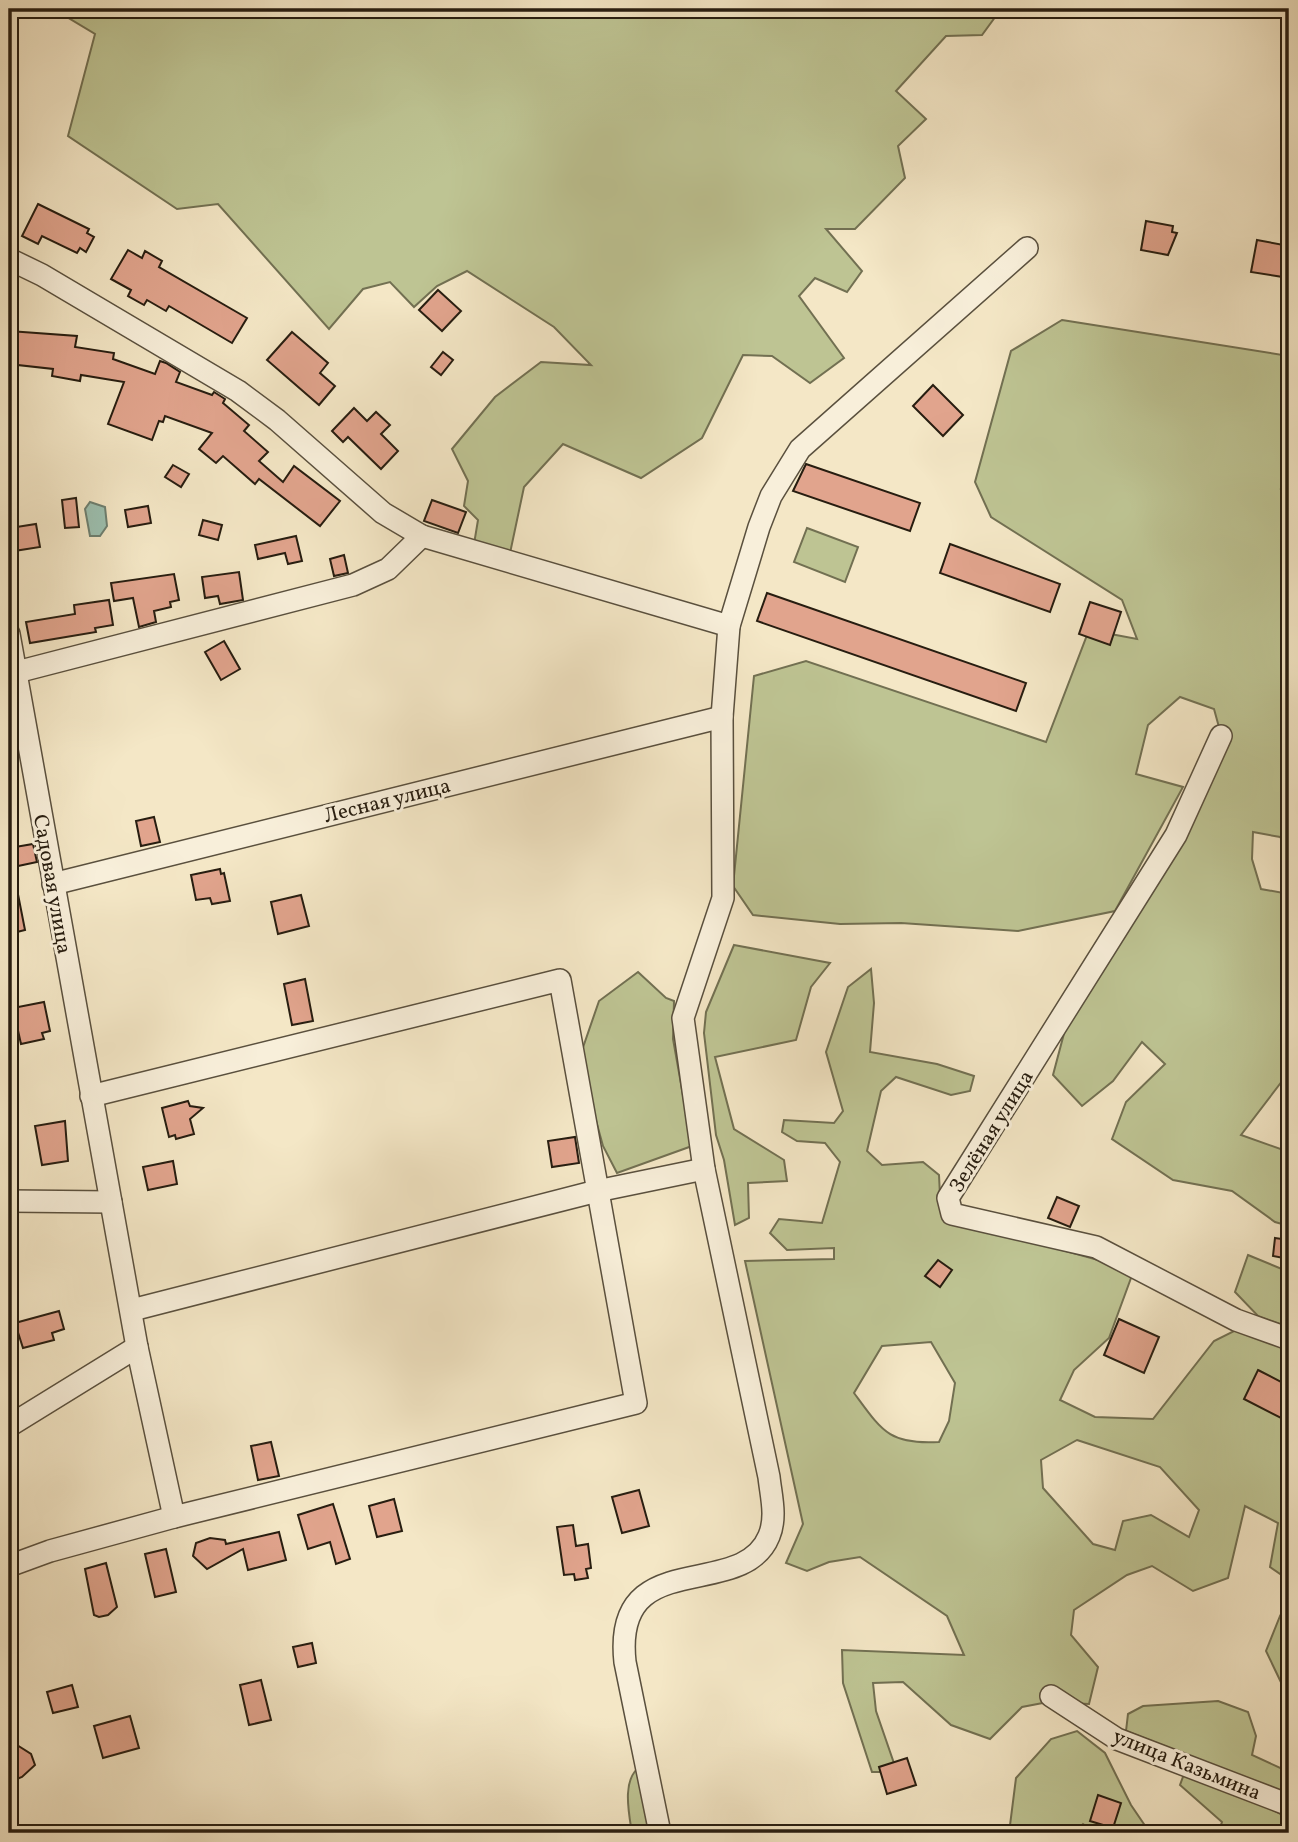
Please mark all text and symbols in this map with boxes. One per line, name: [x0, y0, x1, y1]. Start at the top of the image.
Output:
street label: Лесная улица: [321, 772, 454, 831]
street label: Садовая улица: [25, 812, 78, 956]
street label: Зелёная улица: [943, 1065, 1042, 1199]
street label: улица Казьмина: [1108, 1722, 1265, 1808]

